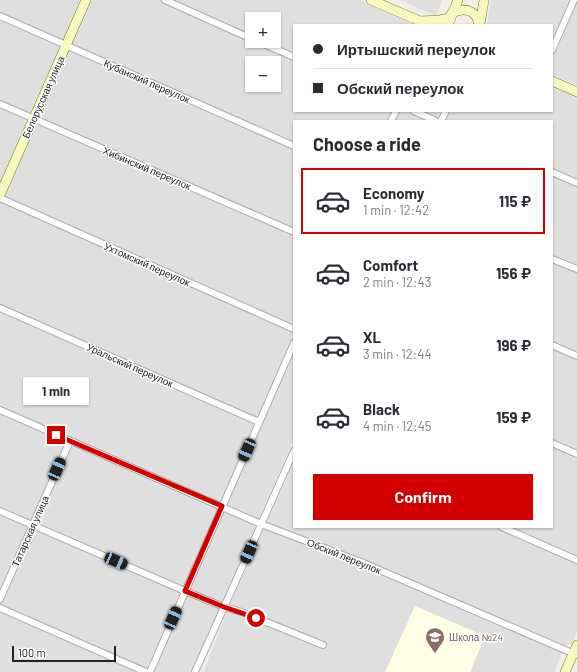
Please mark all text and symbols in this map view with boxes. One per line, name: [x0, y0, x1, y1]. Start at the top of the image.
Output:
map controls: [245, 12, 281, 92]
button: +: [245, 12, 281, 48]
text: Иртышский переулок: [337, 40, 496, 58]
street label: Белорусская улица: [19, 54, 67, 140]
button: −: [245, 56, 281, 92]
street label: Кубанский переулок: [102, 57, 192, 106]
text: Обский переулок: [337, 79, 464, 97]
text: Choose a ride: [313, 133, 421, 155]
street label: Хибинский переулок: [101, 144, 193, 192]
icon: car: [315, 183, 351, 219]
text: Economy: [363, 184, 424, 202]
text: 115 ₽: [499, 192, 531, 210]
text: 1 min · 12:42: [363, 202, 429, 218]
street label: Ухтомский переулок: [102, 240, 192, 289]
icon: car: [315, 255, 351, 291]
text: Comfort: [363, 256, 418, 274]
text: 156 ₽: [496, 264, 531, 282]
text: 2 min · 12:43: [363, 274, 431, 290]
icon: car: [315, 327, 351, 363]
text: XL: [363, 328, 381, 346]
text: 196 ₽: [496, 336, 531, 354]
street label: Уральский переулок: [85, 341, 176, 390]
text: 3 min · 12:44: [363, 346, 432, 362]
callout: 1 min: [23, 377, 89, 405]
text: 1 min: [42, 383, 70, 399]
icon: car: [315, 399, 351, 435]
text: Black: [363, 400, 400, 418]
text: 159 ₽: [496, 408, 531, 426]
text: 4 min · 12:45: [363, 418, 432, 434]
route end: [47, 426, 65, 444]
car: [237, 437, 257, 463]
car: [47, 456, 67, 482]
button: Confirm: [313, 474, 533, 520]
street label: Татарская улица: [9, 493, 51, 568]
street label: Обский переулок: [305, 536, 383, 577]
car: [239, 539, 259, 565]
car: [103, 551, 129, 571]
car: [163, 605, 183, 631]
route start: [247, 609, 265, 627]
school or university icon: Школа №24: [424, 626, 446, 654]
place label: Школа №24: [449, 631, 503, 643]
scale bar: [12, 644, 116, 663]
text: 100 m: [18, 646, 46, 659]

